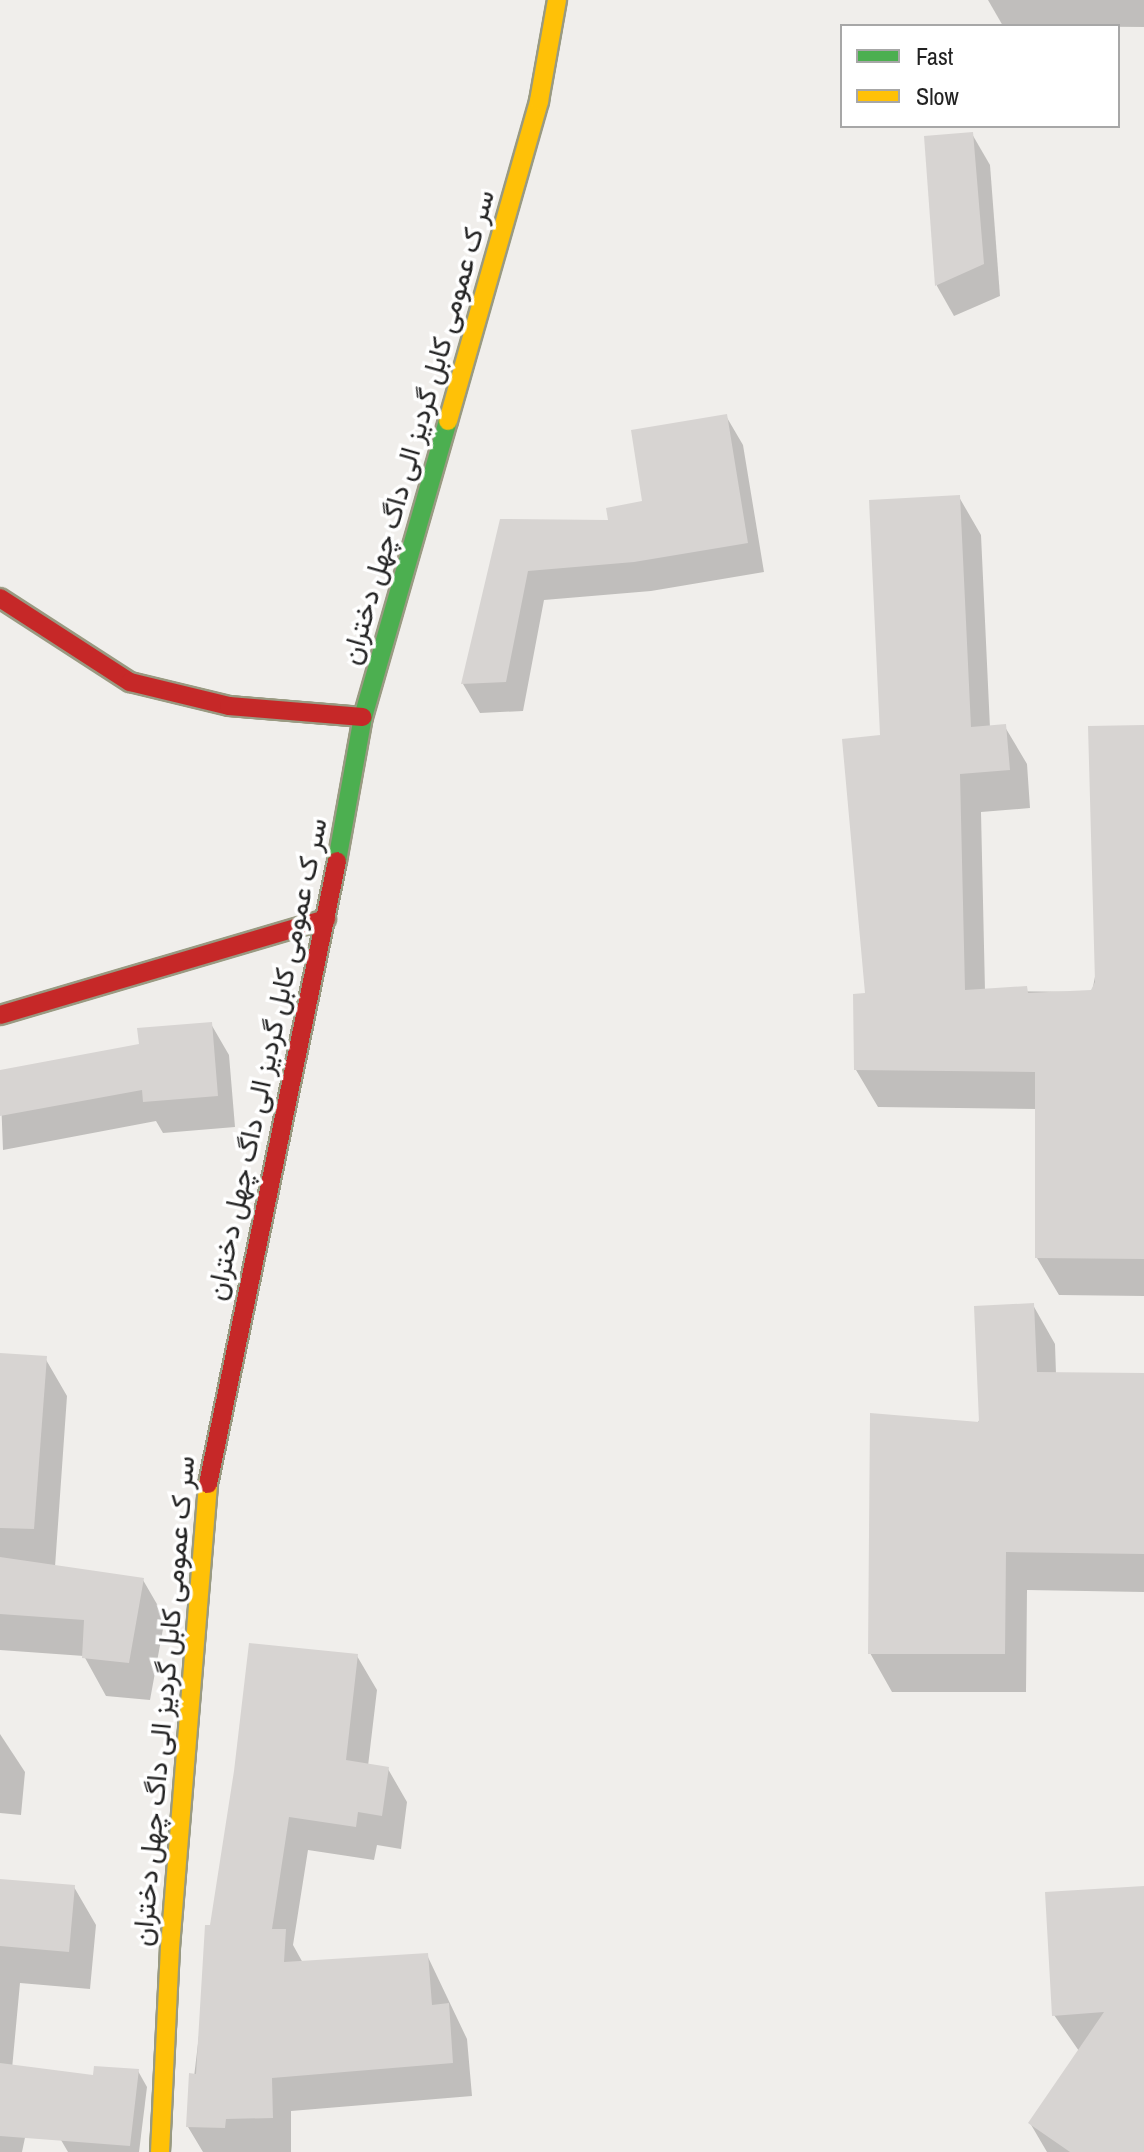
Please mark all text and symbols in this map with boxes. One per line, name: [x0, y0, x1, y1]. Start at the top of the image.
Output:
legend: [840, 24, 1120, 128]
text: Fast: [916, 40, 953, 72]
text: Slow: [916, 80, 959, 112]
street label: سر ک عمومی کابل گردیز الی داگ چهل دختران: [333, 186, 501, 668]
street label: سر ک عمومی کابل گردیز الی داگ چهل دختران: [198, 815, 334, 1303]
street label: سر ک عمومی کابل گردیز الی داگ چهل دختران: [125, 1454, 201, 1948]

